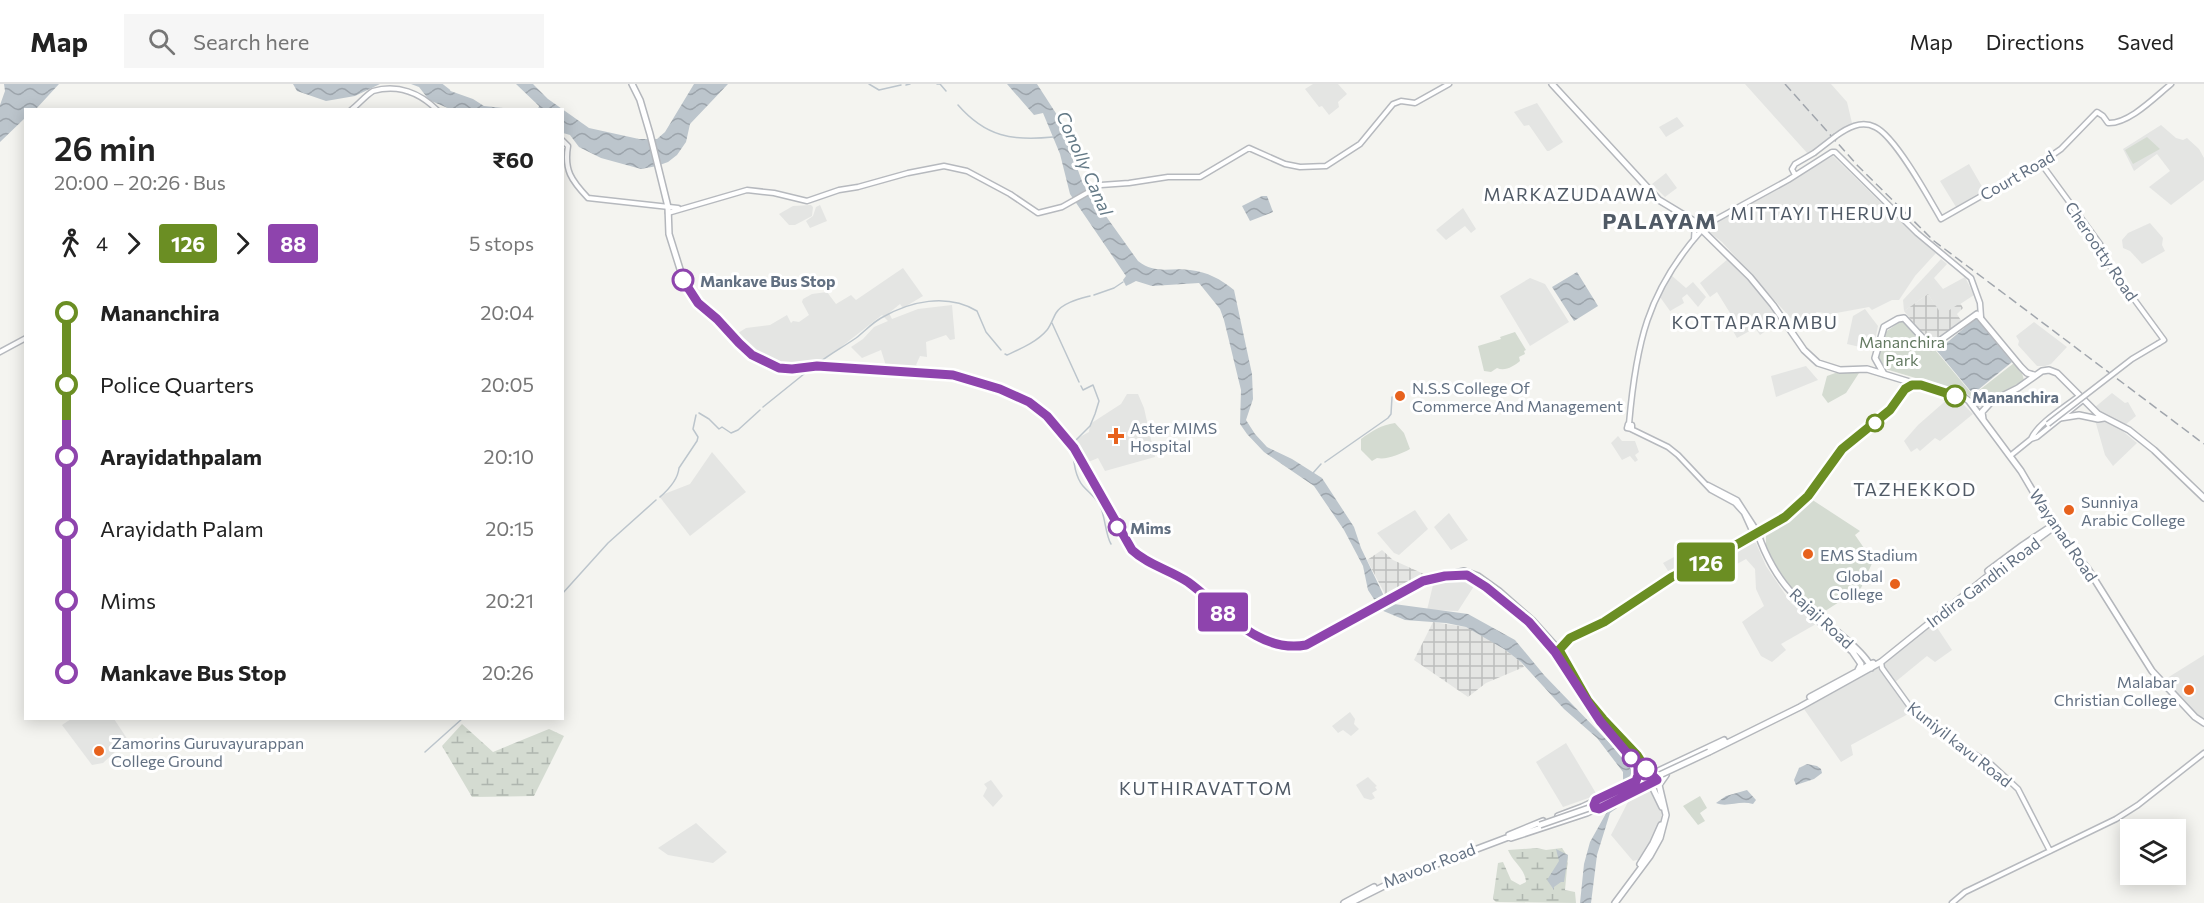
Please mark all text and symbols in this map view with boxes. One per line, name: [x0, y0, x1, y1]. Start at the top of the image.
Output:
search box: [124, 14, 544, 68]
text: Map: [30, 24, 88, 58]
icon: search: [145, 25, 178, 58]
text: Search here: [193, 28, 309, 55]
text: Map: [1910, 29, 1953, 54]
text: Directions: [1986, 29, 2084, 54]
text: Saved: [2117, 29, 2174, 54]
water label: Conolly Canal: [1052, 107, 1118, 219]
text: 26 min: [54, 127, 156, 168]
text: ₹60: [492, 146, 534, 173]
street label: Court Road: [1976, 146, 2058, 204]
text: 20:00 – 20:26 · Bus: [54, 170, 226, 194]
district label: MARKAZUDAAWA: [1483, 183, 1659, 205]
street label: Cherootty Road: [2062, 198, 2142, 304]
district label: MITTAYI THERUVU: [1730, 202, 1914, 224]
district label: PALAYAM: [1602, 207, 1718, 234]
icon: walk: [54, 227, 87, 260]
icon: forward: [117, 227, 150, 260]
icon: forward: [226, 227, 259, 260]
text: 4: [96, 231, 108, 255]
text: 126: [171, 231, 205, 256]
text: 88: [280, 231, 306, 256]
text: 5 stops: [469, 231, 534, 255]
marker: Mankave Bus Stop: [672, 269, 694, 291]
place label: Mankave Bus Stop: [700, 271, 836, 290]
text: Mananchira: [100, 299, 220, 326]
text: 20:04: [480, 300, 534, 324]
district label: KOTTAPARAMBU: [1672, 311, 1838, 333]
park label: Mananchira Park: [1859, 332, 1945, 369]
text: Police Quarters: [100, 371, 254, 398]
text: 20:05: [481, 372, 534, 396]
place label: N.S.S College Of Commerce And Management: [1412, 378, 1624, 415]
marker: Mananchira: [1944, 385, 1966, 407]
place label: Mananchira: [1972, 387, 2059, 406]
marker: N.S.S College Of Commerce And Management: [1393, 389, 1407, 403]
unlabelled marker: [1866, 414, 1884, 432]
place label: Aster MIMS Hospital: [1130, 418, 1217, 455]
marker: Aster MIMS Hospital: [1107, 427, 1125, 445]
text: Arayidathpalam: [100, 443, 262, 470]
text: 20:10: [484, 444, 534, 468]
district label: TAZHEKKOD: [1853, 478, 1977, 500]
street label: Wayanad Road: [2026, 485, 2102, 585]
place label: Sunniya Arabic College: [2081, 492, 2185, 529]
marker: Sunniya Arabic College: [2062, 503, 2076, 517]
text: Arayidath Palam: [100, 515, 264, 542]
text: 20:15: [485, 516, 534, 540]
marker: Mims: [1108, 518, 1126, 536]
place label: Mims: [1130, 518, 1171, 537]
street label: Indira Gandhi Road: [1923, 533, 2043, 631]
line badge: 126: [1672, 542, 1740, 582]
place label: EMS Stadium: [1820, 545, 1918, 564]
marker: EMS Stadium: [1801, 547, 1815, 561]
text: 126: [1689, 550, 1723, 575]
place label: Global College: [1829, 566, 1883, 603]
marker: Global College: [1888, 577, 1902, 591]
street label: Rajaji Road: [1786, 584, 1858, 652]
text: Mims: [100, 587, 156, 614]
text: 20:21: [486, 588, 534, 612]
line badge: 88: [1196, 592, 1250, 632]
text: 88: [1210, 600, 1236, 625]
text: Mankave Bus Stop: [100, 659, 286, 686]
text: 20:26: [482, 660, 534, 684]
place label: Malabar Christian College: [2054, 672, 2178, 709]
marker: Malabar Christian College: [2182, 683, 2196, 697]
street label: Kuniyil kavu Road: [1904, 698, 2016, 790]
place label: Zamorins Guruvayurappan College Ground: [111, 733, 304, 770]
marker: Zamorins Guruvayurappan College Ground: [92, 744, 106, 758]
unlabelled marker: [1622, 749, 1640, 767]
unlabelled marker: [1635, 758, 1657, 780]
district label: KUTHIRAVATTOM: [1119, 777, 1293, 799]
map controls: [2120, 819, 2186, 885]
button: layers: [2120, 819, 2186, 885]
street label: Mavoor Road: [1380, 839, 1478, 891]

